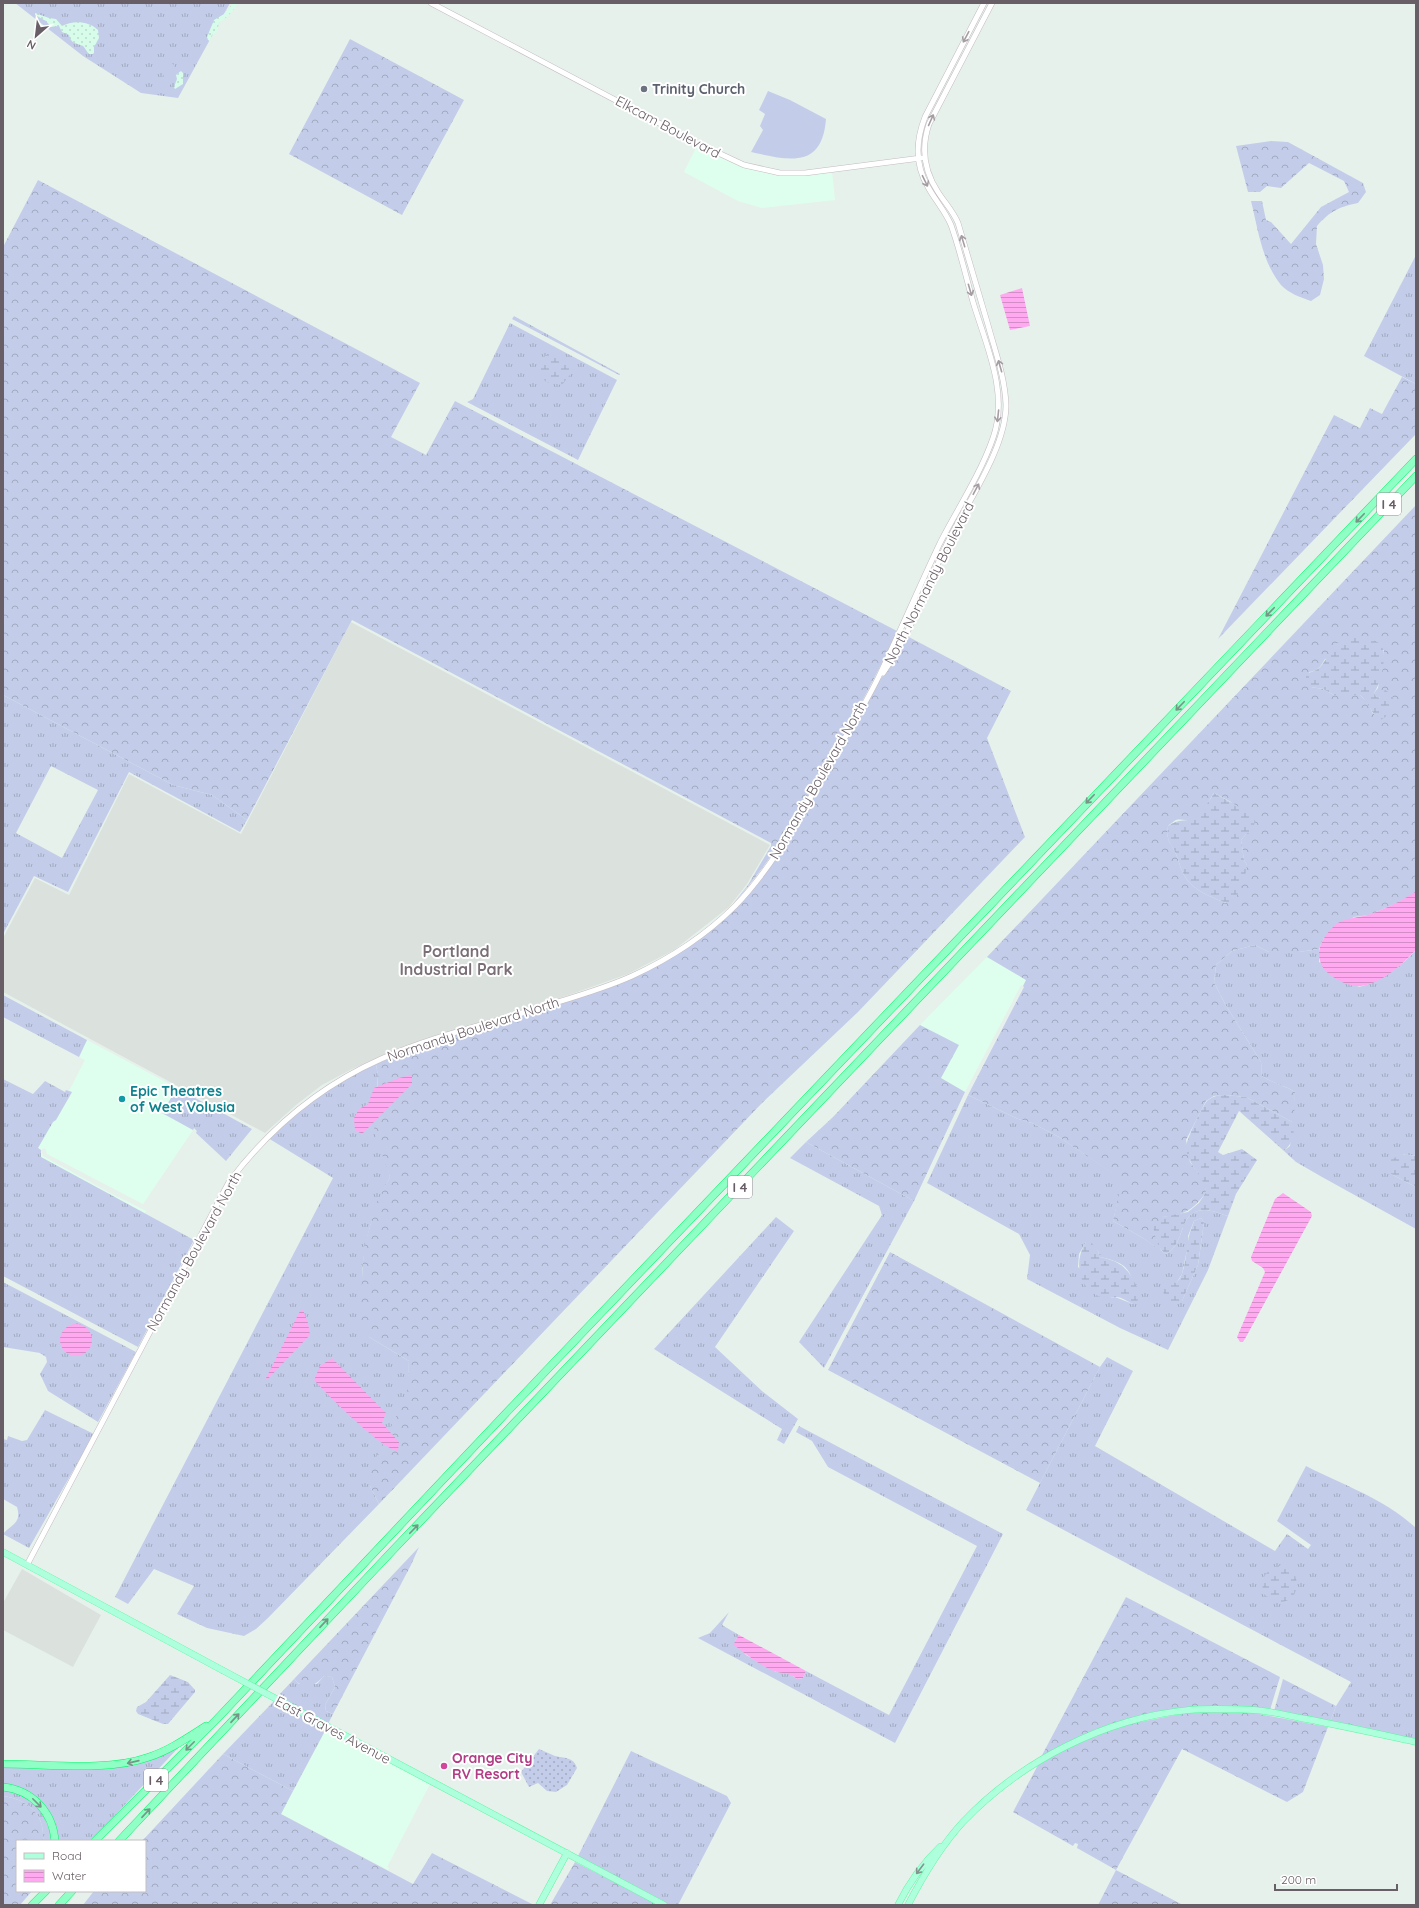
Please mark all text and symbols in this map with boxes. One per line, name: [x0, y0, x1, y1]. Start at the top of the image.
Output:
north arrow: [16, 16, 56, 56]
one-way arrow: [961, 31, 969, 43]
text: N: [24, 37, 38, 53]
place label: Trinity Church: [652, 80, 745, 98]
marker: Trinity Church: [639, 84, 649, 94]
street label: Elkcam Boulevard: [612, 92, 724, 162]
one-way arrow: [928, 114, 935, 126]
one-way arrow: [922, 175, 929, 187]
one-way arrow: [959, 235, 966, 248]
one-way arrow: [967, 283, 974, 296]
one-way arrow: [995, 360, 1003, 373]
one-way arrow: [994, 409, 1001, 422]
one-way arrow: [972, 483, 980, 495]
road number: I 4: [1377, 493, 1401, 515]
street label: North Normandy Boulevard: [880, 499, 978, 667]
one-way arrow: [1355, 513, 1365, 523]
one-way arrow: [1265, 607, 1275, 617]
street label: Normandy Boulevard North: [765, 698, 871, 862]
one-way arrow: [1176, 700, 1185, 710]
one-way arrow: [1086, 794, 1095, 804]
district label: Portland Industrial Park: [399, 941, 513, 979]
street label: Normandy Boulevard North: [385, 993, 561, 1065]
place label: Epic Theatres of West Volusia: [130, 1082, 235, 1116]
marker: Epic Theatres of West Volusia: [117, 1094, 127, 1104]
street label: Normandy Boulevard North: [142, 1168, 246, 1334]
road number: I 4: [728, 1176, 752, 1198]
one-way arrow: [409, 1524, 419, 1534]
one-way arrow: [319, 1618, 329, 1628]
street label: East Graves Avenue: [272, 1692, 394, 1768]
one-way arrow: [230, 1713, 240, 1723]
one-way arrow: [185, 1741, 195, 1751]
place label: Orange City RV Resort: [452, 1749, 533, 1783]
one-way arrow: [127, 1758, 140, 1766]
marker: Orange City RV Resort: [439, 1761, 449, 1771]
road number: I 4: [144, 1769, 168, 1791]
one-way arrow: [32, 1798, 42, 1808]
one-way arrow: [141, 1808, 150, 1818]
legend: [16, 1840, 146, 1892]
text: Road: [52, 1848, 82, 1863]
one-way arrow: [916, 1864, 924, 1875]
scale bar: [1275, 1866, 1397, 1892]
text: Water: [52, 1868, 87, 1883]
text: 200 m: [1281, 1872, 1316, 1887]

